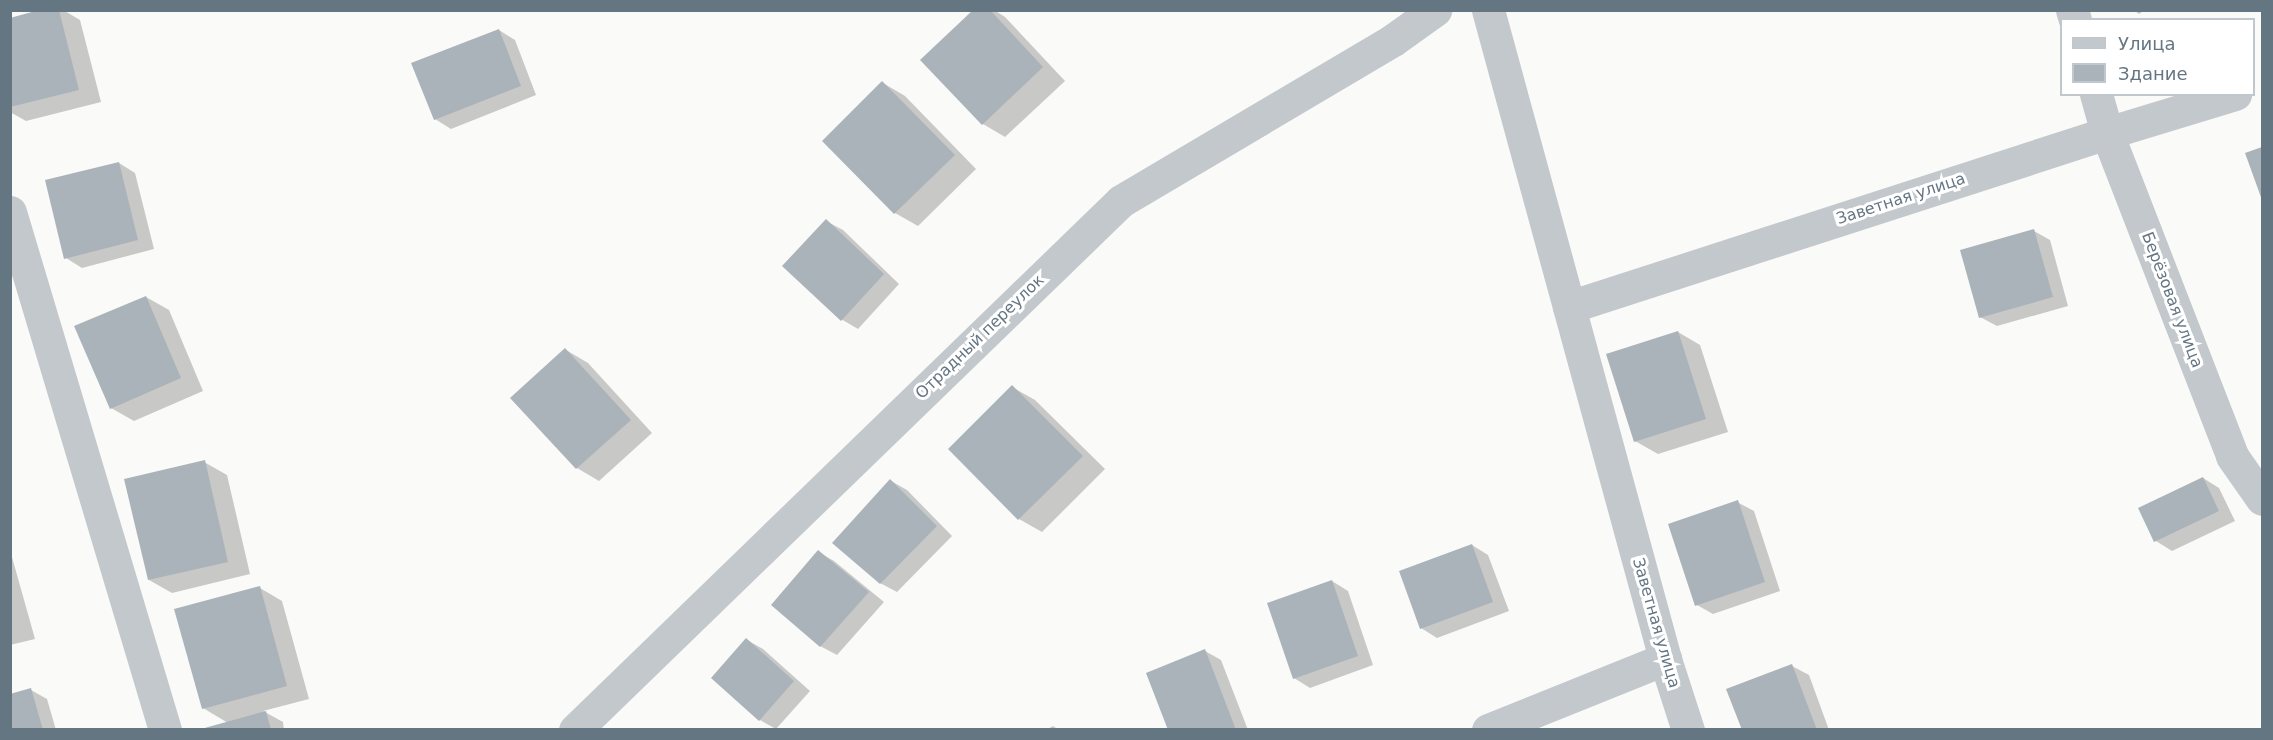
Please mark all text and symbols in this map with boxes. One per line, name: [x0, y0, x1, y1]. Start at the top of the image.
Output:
legend: [2060, 18, 2255, 96]
text: Улица: [2118, 33, 2175, 54]
text: Здание: [2118, 63, 2188, 84]
street label: Заветная улица: [1834, 169, 1968, 229]
street label: Берёзовая улица: [2137, 229, 2207, 371]
street label: Отрадный переулок: [912, 271, 1048, 403]
street label: Заветная улица: [1628, 556, 1684, 690]

